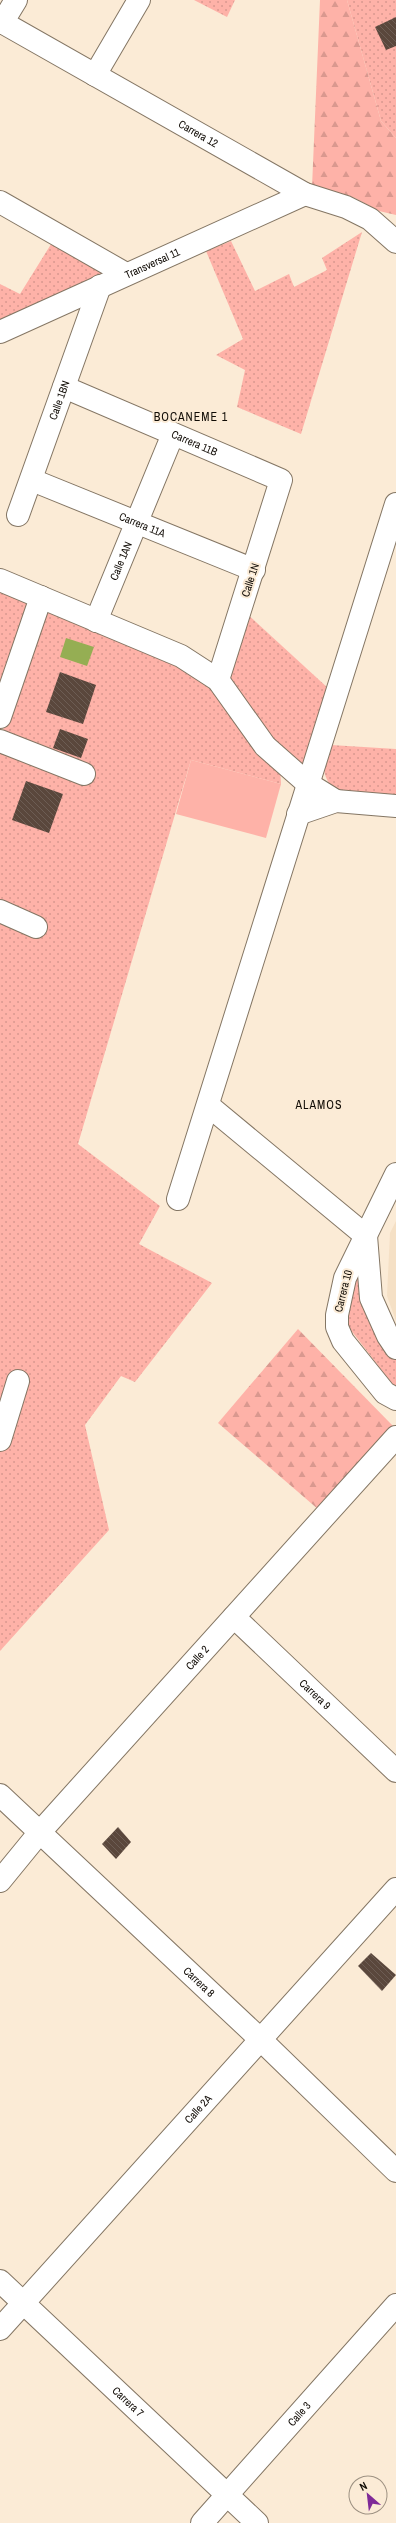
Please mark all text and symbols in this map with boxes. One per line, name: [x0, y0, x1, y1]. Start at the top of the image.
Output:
street label: Carrera 12: [176, 117, 221, 150]
street label: Transversal 11: [122, 245, 182, 282]
street label: Calle 1BN: [46, 379, 73, 422]
district label: BOCANEME 1: [154, 409, 228, 425]
street label: Carrera 11B: [169, 427, 220, 459]
street label: Carrera 11A: [117, 509, 168, 541]
street label: Calle 1AN: [107, 539, 135, 582]
street label: Calle 1N: [238, 561, 262, 599]
district label: ALAMOS: [294, 1097, 343, 1113]
street label: Carrera 10: [331, 1268, 355, 1314]
street label: Calle 2: [183, 1642, 212, 1673]
street label: Carrera 9: [297, 1676, 334, 1712]
street label: Carrera 8: [180, 1964, 218, 2000]
street label: Calle 2A: [181, 2091, 215, 2126]
street label: Carrera 7: [109, 2383, 147, 2420]
street label: Calle 3: [284, 2399, 314, 2429]
north arrow: [348, 2475, 388, 2515]
text: N: [357, 2478, 369, 2494]

